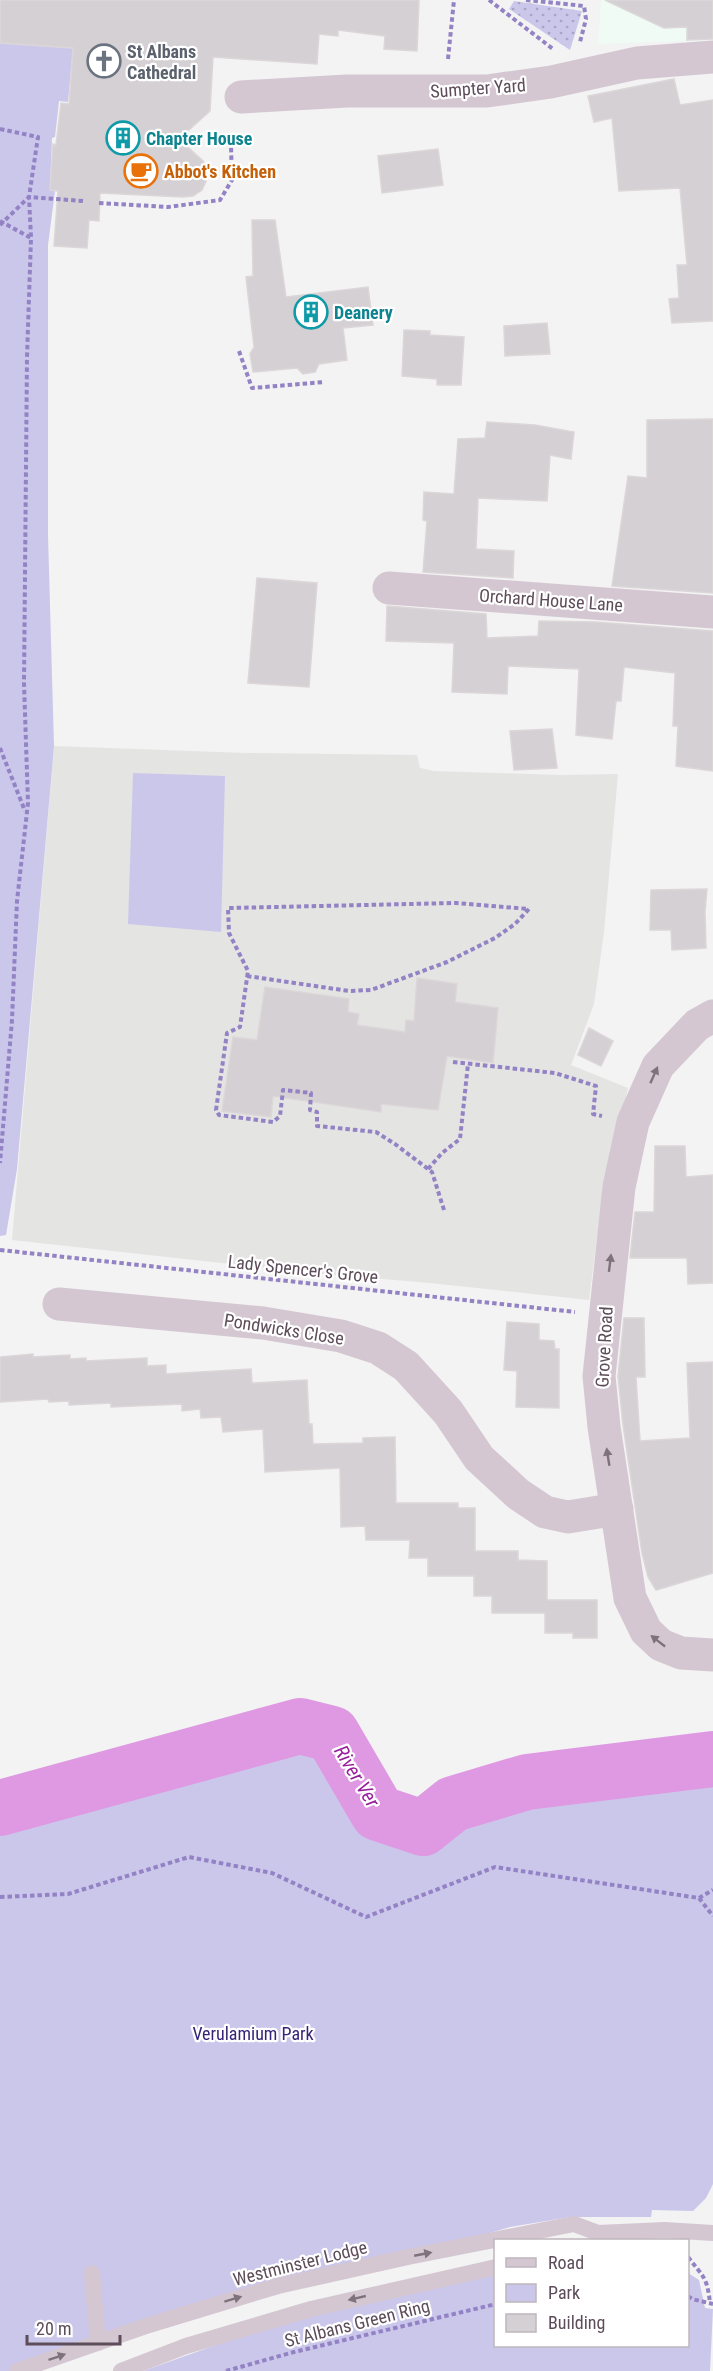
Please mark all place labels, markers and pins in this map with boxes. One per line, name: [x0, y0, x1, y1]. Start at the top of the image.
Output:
place label: St Albans Cathedral: [127, 41, 196, 83]
church icon: St Albans Cathedral: [86, 43, 122, 79]
building icon: Chapter House: [105, 120, 141, 156]
place label: Chapter House: [146, 128, 253, 149]
cafe icon: Abbot's Kitchen: [123, 153, 159, 189]
place label: Abbot's Kitchen: [164, 161, 276, 182]
building icon: Deanery: [293, 294, 329, 330]
place label: Deanery: [334, 302, 393, 323]

